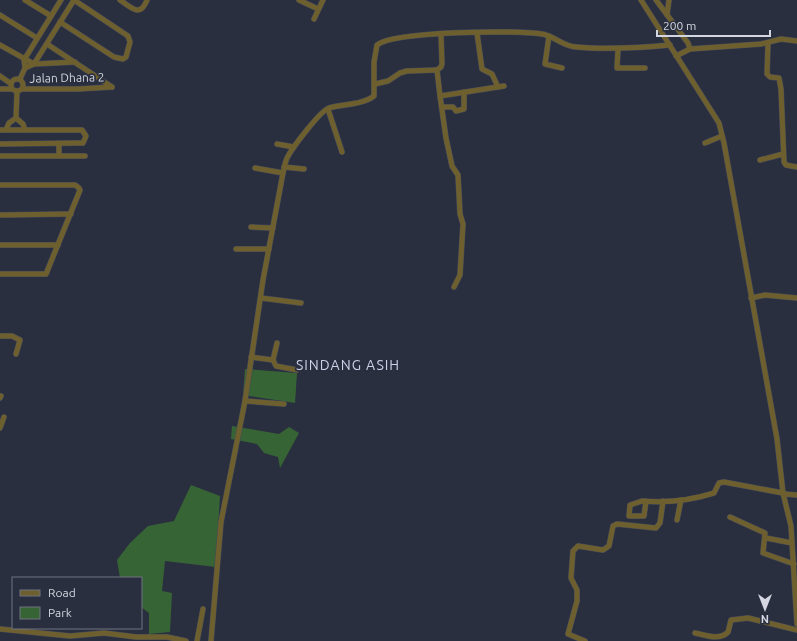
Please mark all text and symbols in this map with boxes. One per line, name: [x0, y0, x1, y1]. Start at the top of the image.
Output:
scale bar: [657, 12, 770, 38]
text: 200 m: [663, 19, 696, 32]
street label: Jalan Dhana 2: [29, 70, 105, 85]
district label: SINDANG ASIH: [296, 357, 400, 373]
legend: [12, 577, 142, 629]
text: Road: [48, 586, 76, 599]
north arrow: [745, 589, 785, 629]
text: Park: [48, 606, 72, 619]
text: N: [761, 613, 769, 625]

